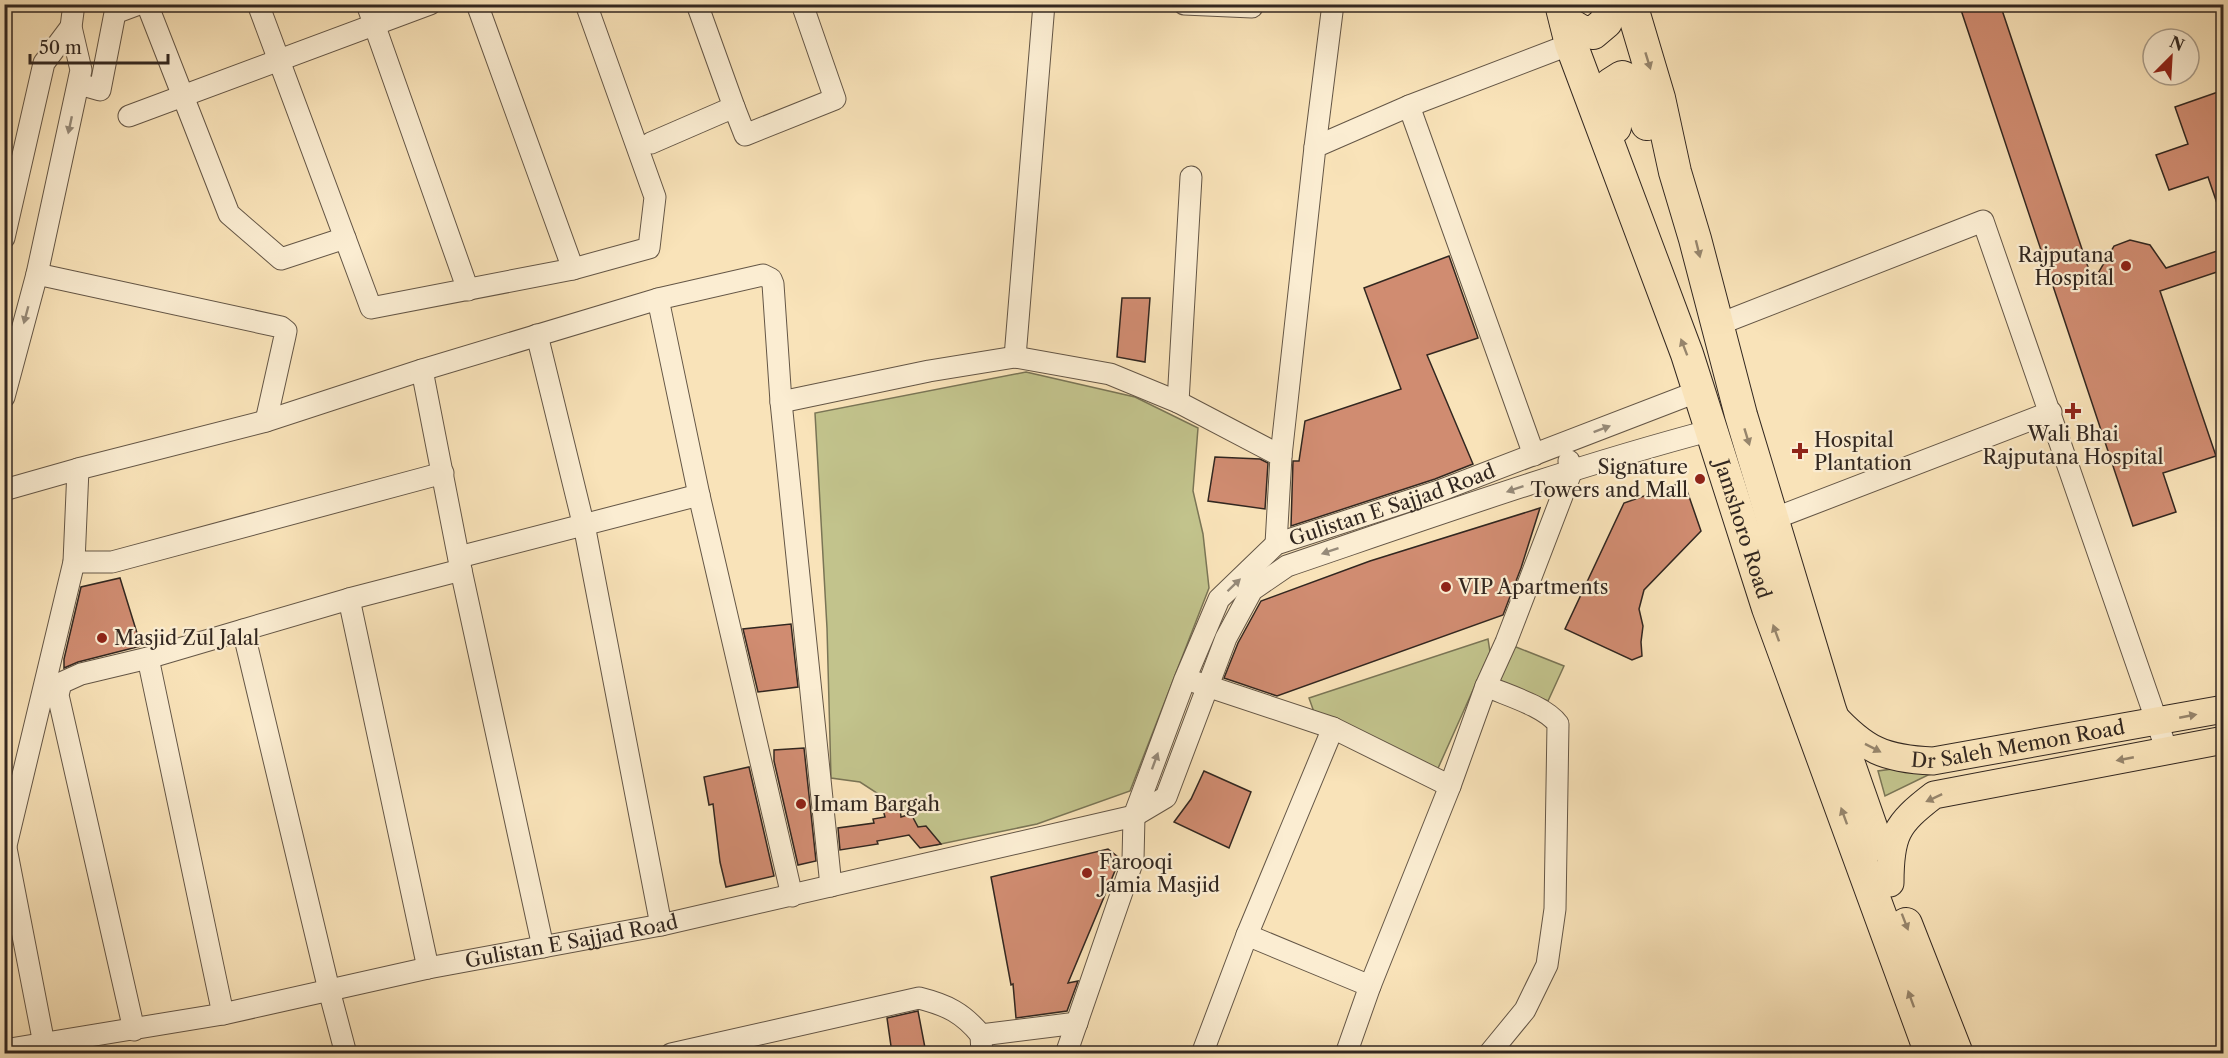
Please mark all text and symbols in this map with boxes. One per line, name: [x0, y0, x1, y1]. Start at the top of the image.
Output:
scale bar: [30, 27, 168, 65]
north arrow: [2141, 27, 2201, 87]
text: N: [2167, 31, 2188, 55]
text: 50 m: [39, 37, 82, 59]
one-way arrow: [1644, 52, 1653, 70]
one-way arrow: [64, 116, 74, 134]
one-way arrow: [1693, 240, 1703, 258]
place label: Rajputana Hospital: [2018, 243, 2114, 290]
marker: Rajputana Hospital: [2119, 259, 2133, 273]
one-way arrow: [21, 306, 30, 324]
one-way arrow: [1679, 338, 1689, 356]
marker: Wali Bhai Rajputana Hospital: [2064, 402, 2082, 420]
place label: Wali Bhai Rajputana Hospital: [1983, 422, 2164, 469]
one-way arrow: [1593, 423, 1611, 433]
one-way arrow: [1743, 428, 1753, 446]
place label: Hospital Plantation: [1814, 428, 1912, 475]
marker: Hospital Plantation: [1791, 442, 1809, 460]
street label: Jamshoro Road: [1708, 454, 1776, 602]
place label: Signature Towers and Mall: [1531, 455, 1688, 502]
street label: Gulistan E Sajjad Road: [1286, 459, 1498, 551]
marker: Signature Towers and Mall: [1693, 472, 1707, 486]
one-way arrow: [1506, 484, 1524, 494]
one-way arrow: [1321, 547, 1339, 556]
place label: VIP Apartments: [1457, 575, 1608, 599]
one-way arrow: [1226, 578, 1241, 592]
marker: VIP Apartments: [1439, 580, 1453, 594]
one-way arrow: [1771, 623, 1781, 641]
place label: Masjid Zul Jalal: [114, 626, 259, 650]
marker: Masjid Zul Jalal: [95, 631, 109, 645]
one-way arrow: [2179, 711, 2198, 720]
street label: Dr Saleh Memon Road: [1910, 715, 2127, 773]
one-way arrow: [1865, 744, 1882, 753]
one-way arrow: [1150, 752, 1160, 770]
one-way arrow: [2115, 755, 2134, 764]
place label: Imam Bargah: [813, 792, 941, 816]
one-way arrow: [1925, 793, 1943, 803]
marker: Imam Bargah: [794, 797, 808, 811]
one-way arrow: [1838, 806, 1848, 824]
place label: Farooqi Jamia Masjid: [1096, 850, 1220, 897]
marker: Farooqi Jamia Masjid: [1080, 866, 1094, 880]
street label: Gulistan E Sajjad Road: [463, 909, 680, 973]
one-way arrow: [1901, 913, 1911, 931]
one-way arrow: [1906, 989, 1916, 1007]

